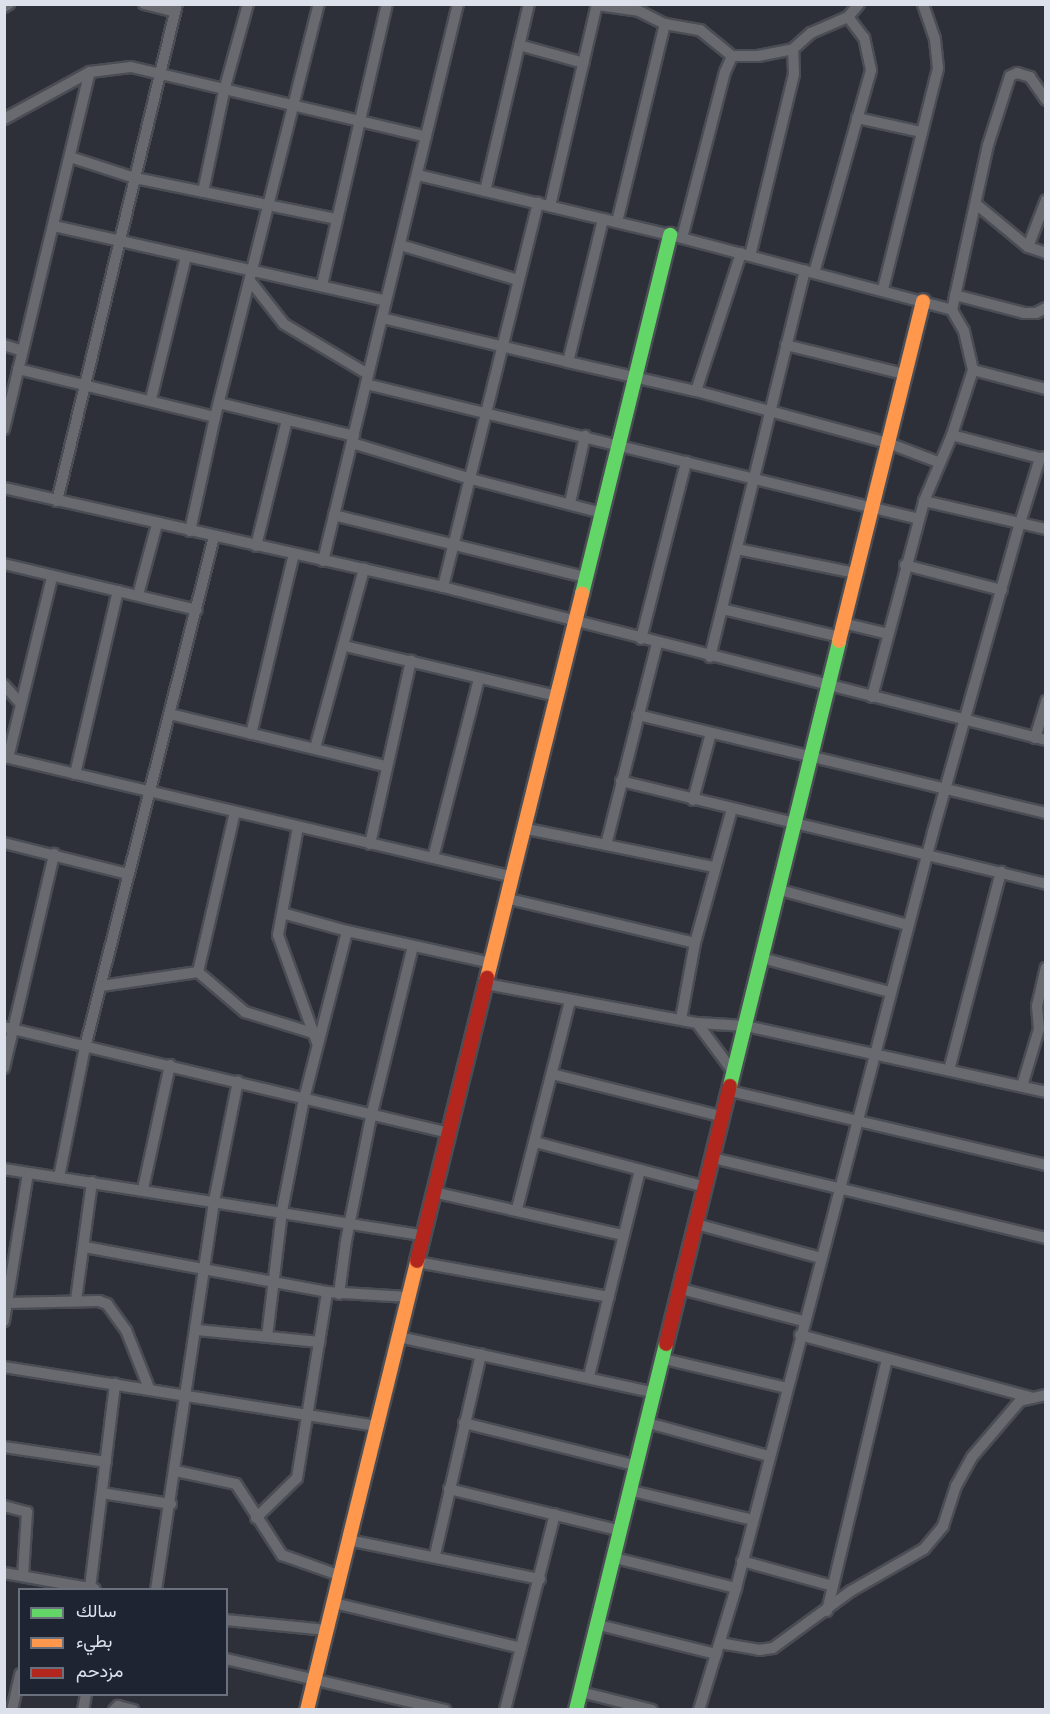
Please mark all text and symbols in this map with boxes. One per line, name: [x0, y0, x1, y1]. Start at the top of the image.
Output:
legend: [18, 1588, 228, 1696]
text: سالك: [76, 1601, 116, 1621]
text: بطيء: [76, 1631, 112, 1651]
text: مزدحم: [76, 1661, 123, 1681]

